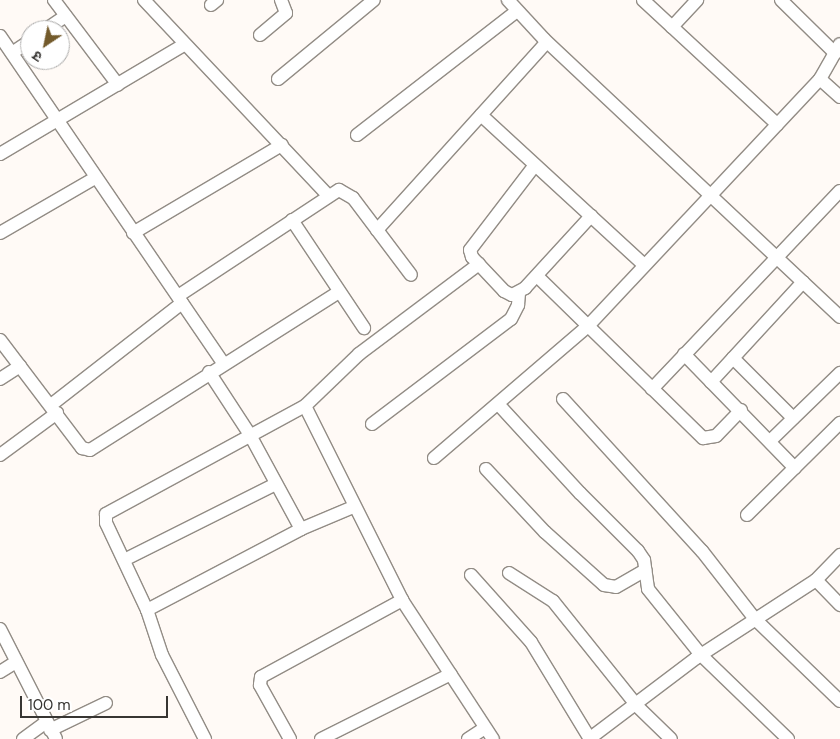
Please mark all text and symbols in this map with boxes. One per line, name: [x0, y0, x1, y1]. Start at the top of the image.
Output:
north arrow: [20, 20, 70, 70]
text: उ: [29, 47, 46, 66]
scale bar: [22, 686, 170, 718]
text: 100 m: [28, 695, 71, 715]

